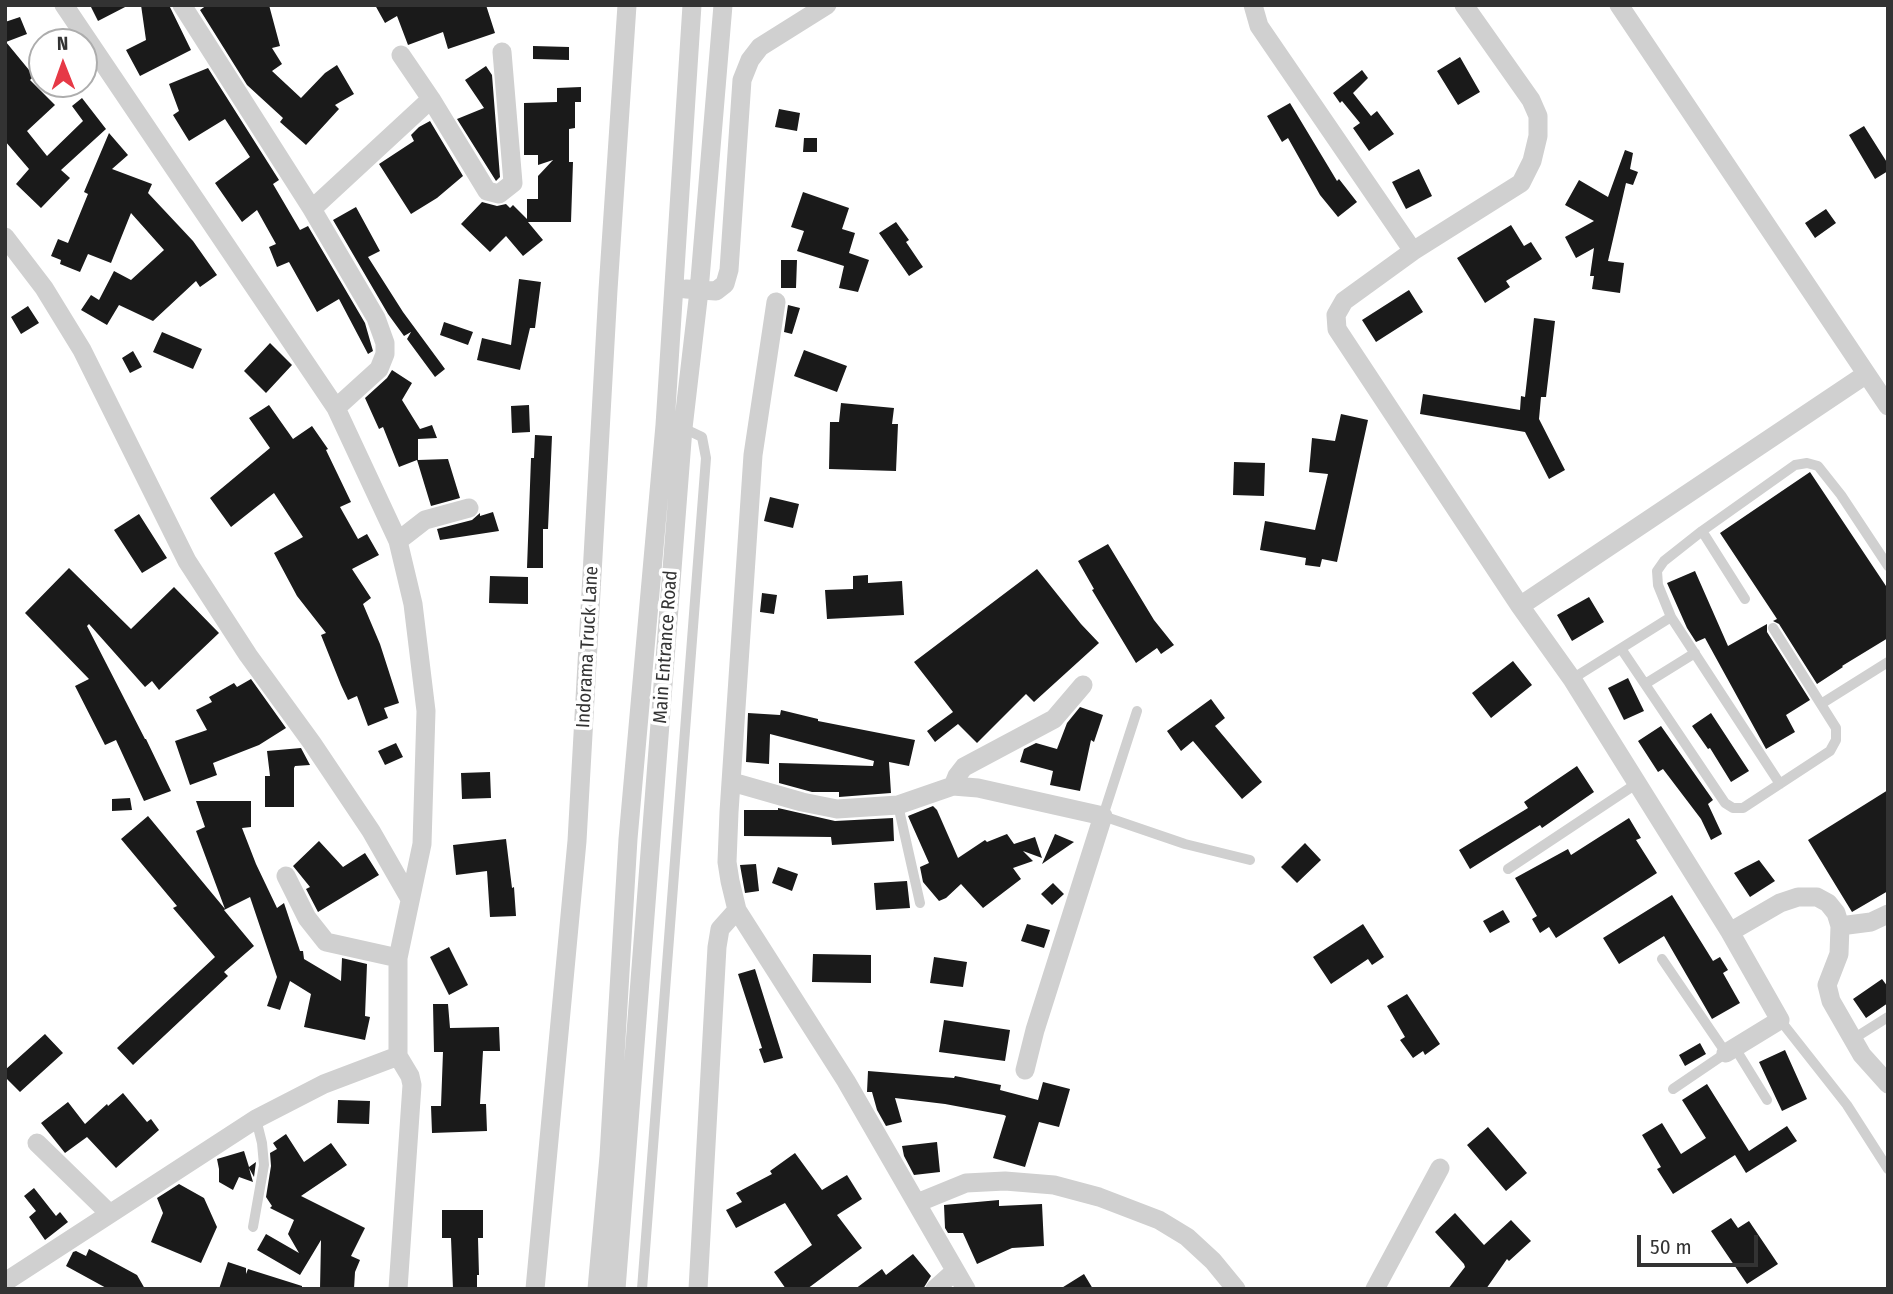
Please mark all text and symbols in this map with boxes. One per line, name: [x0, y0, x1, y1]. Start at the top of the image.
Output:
north arrow: [28, 28, 98, 98]
text: N: [57, 32, 69, 55]
street label: Indorama Truck Lane: [572, 565, 604, 729]
street label: Main Entrance Road: [649, 570, 683, 724]
scale bar: [1641, 1220, 1762, 1264]
text: 50 m: [1650, 1234, 1692, 1260]

